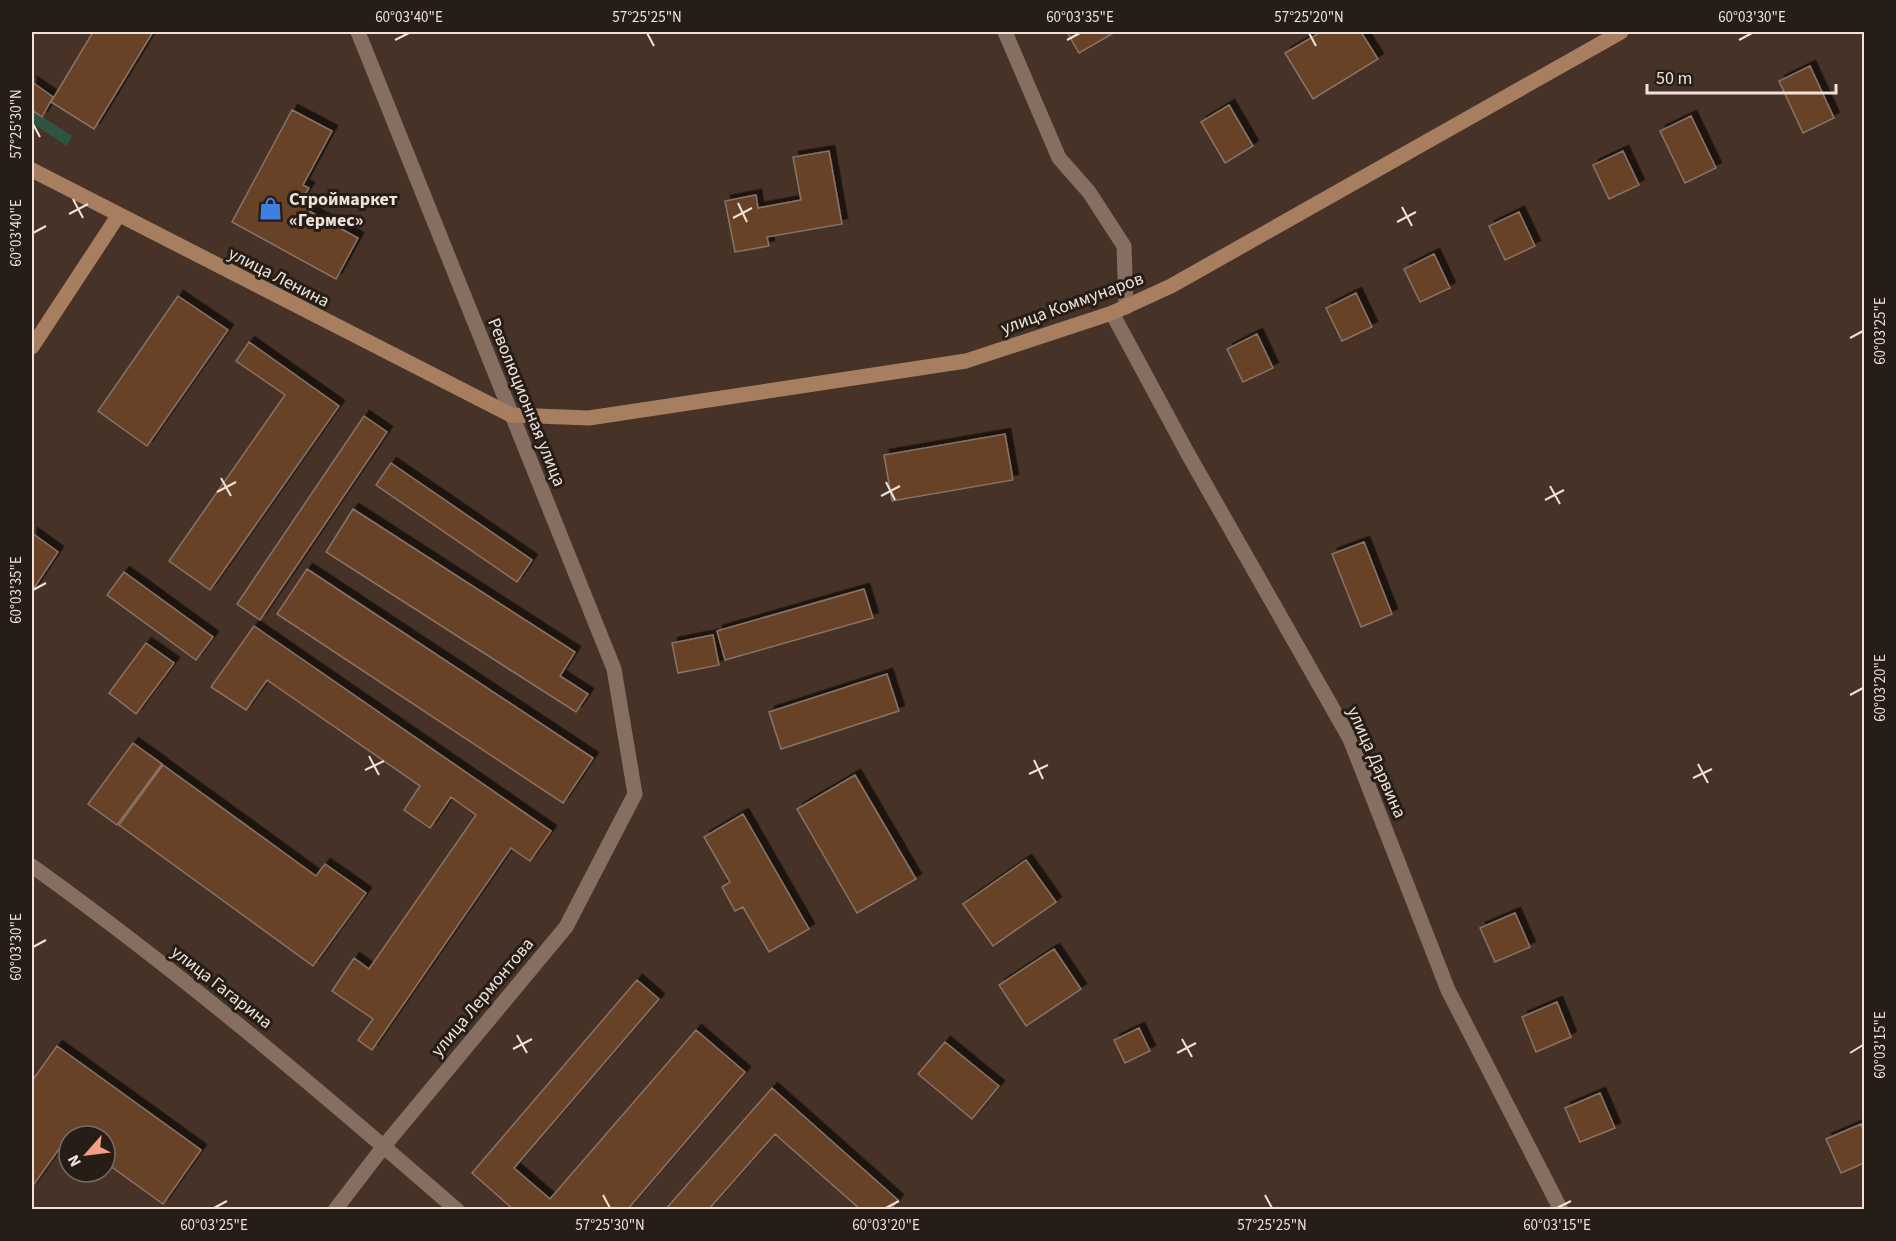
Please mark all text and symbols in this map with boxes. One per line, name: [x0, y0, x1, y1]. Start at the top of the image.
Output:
text: 60°03'40"E: [375, 7, 443, 28]
text: 57°25'25"N: [612, 7, 682, 28]
text: 60°03'35"E: [1046, 7, 1114, 28]
text: 57°25'20"N: [1274, 7, 1344, 28]
text: 60°03'30"E: [1718, 7, 1786, 28]
scale bar: [1647, 57, 1836, 95]
text: 50 m: [1656, 66, 1692, 91]
text: 57°25'30"N: [6, 89, 27, 159]
place label: Строймаркет «Гермес»: [289, 187, 398, 233]
shop icon: Строймаркет «Гермес»: [258, 196, 284, 222]
text: 60°03'40"E: [6, 199, 27, 267]
street label: улица Ленина: [224, 241, 334, 314]
street label: улица Коммунаров: [997, 266, 1147, 341]
text: 60°03'25"E: [1870, 297, 1891, 365]
street label: Революционная улица: [481, 314, 572, 490]
text: 60°03'35"E: [6, 556, 27, 624]
text: 60°03'20"E: [1870, 654, 1891, 722]
street label: улица Дарвина: [1341, 702, 1412, 822]
text: 60°03'30"E: [6, 913, 27, 981]
street label: улица Лермонтова: [425, 932, 540, 1062]
street label: улица Гагарина: [166, 940, 278, 1035]
text: 60°03'15"E: [1870, 1011, 1891, 1079]
north arrow: [57, 1124, 117, 1184]
text: N: [62, 1151, 87, 1170]
text: 60°03'25"E: [180, 1215, 248, 1236]
text: 57°25'30"N: [575, 1215, 645, 1236]
text: 60°03'20"E: [852, 1215, 920, 1236]
text: 57°25'25"N: [1237, 1215, 1307, 1236]
text: 60°03'15"E: [1523, 1215, 1591, 1236]

